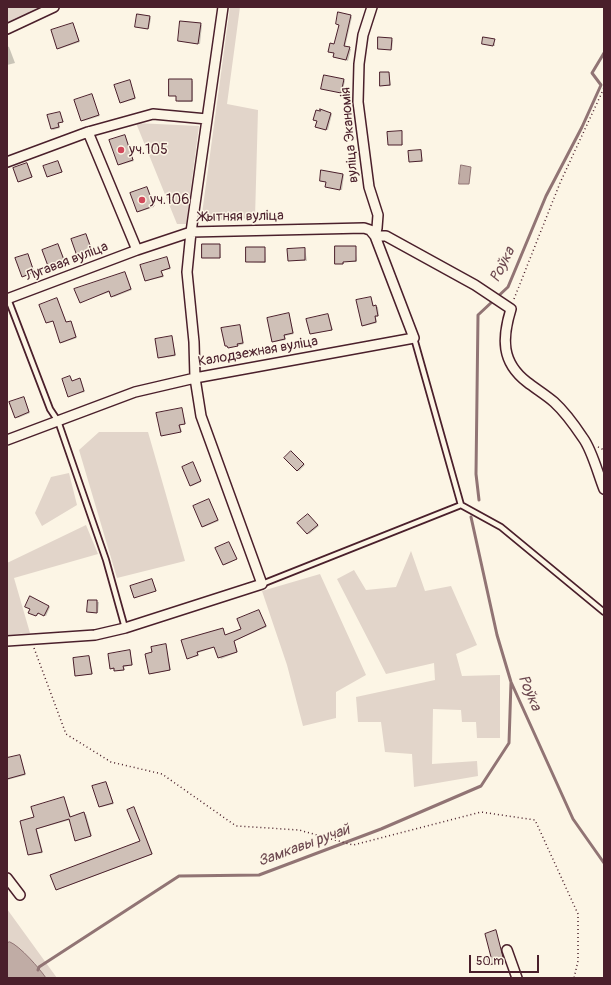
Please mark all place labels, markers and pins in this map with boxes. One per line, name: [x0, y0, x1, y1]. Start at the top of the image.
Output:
place label: уч.105: [129, 142, 168, 158]
marker: уч.105: [116, 145, 126, 155]
place label: уч.106: [150, 192, 189, 208]
marker: уч.106: [137, 195, 147, 205]

